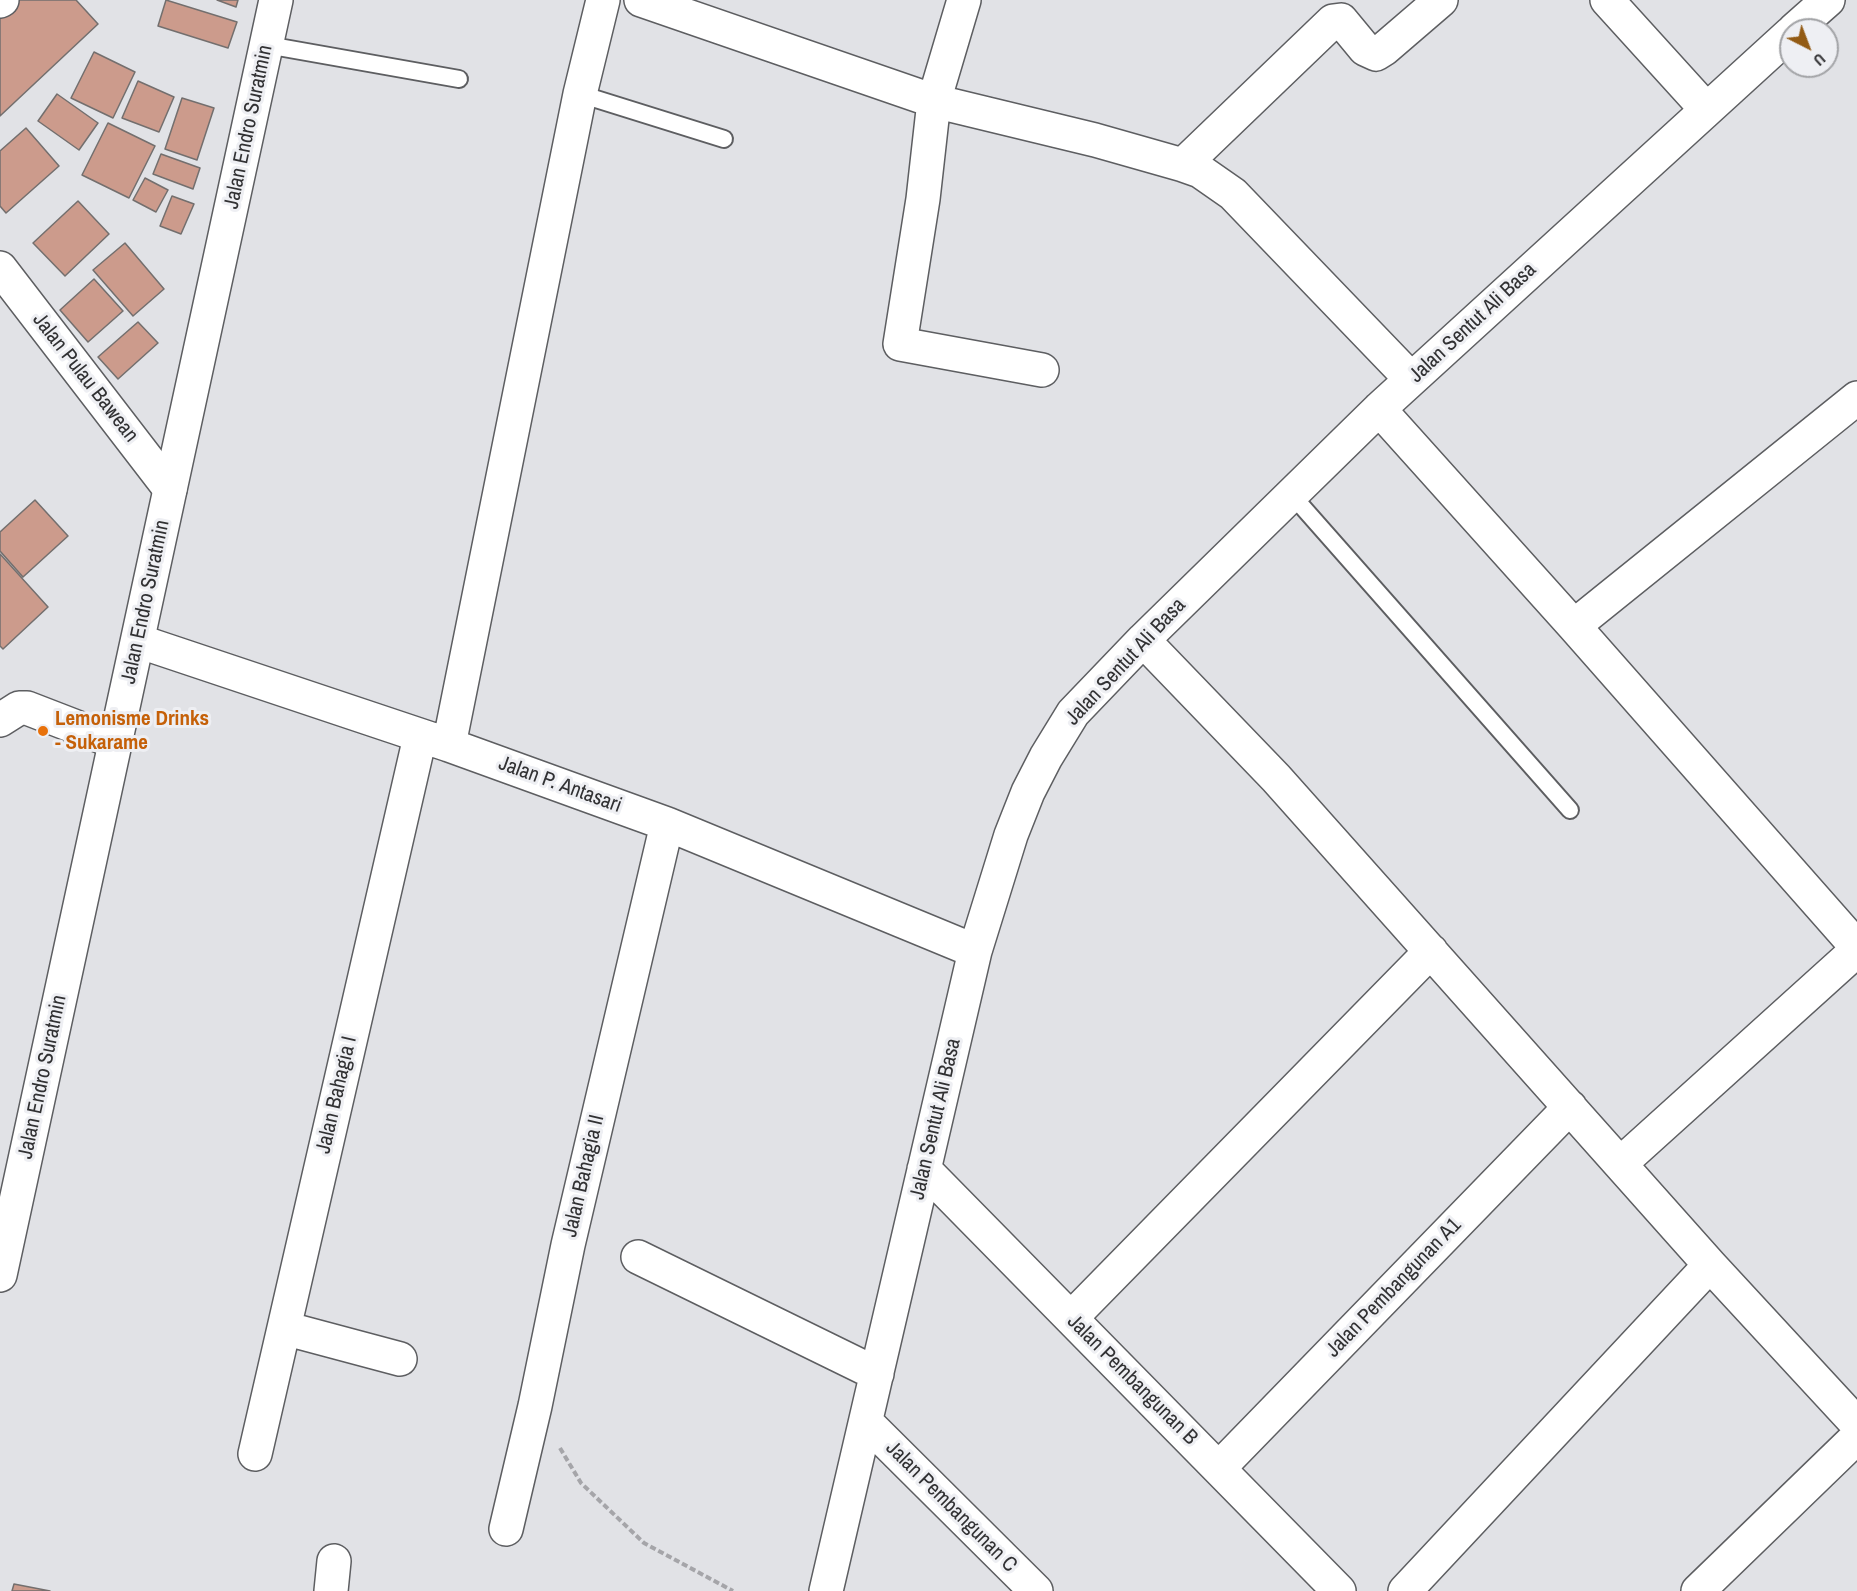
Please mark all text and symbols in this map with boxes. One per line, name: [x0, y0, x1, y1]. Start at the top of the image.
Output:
north arrow: [1779, 18, 1839, 78]
street label: Jalan Endro Suratmin: [219, 43, 279, 211]
text: U: [1809, 49, 1831, 71]
street label: Jalan Sentut Ali Basa: [1404, 258, 1542, 388]
street label: Jalan Pulau Bawean: [27, 308, 143, 448]
street label: Jalan Endro Suratmin: [116, 518, 176, 686]
street label: Jalan Sentut Ali Basa: [1061, 593, 1191, 731]
place label: Lemonisme Drinks - Sukarame: [55, 706, 209, 756]
marker: Lemonisme Drinks - Sukarame: [36, 724, 50, 738]
street label: Jalan P. Antasari: [495, 751, 625, 819]
street label: Jalan Endro Suratmin: [13, 993, 73, 1161]
street label: Jalan Bahagia I: [311, 1034, 363, 1156]
street label: Jalan Sentut Ali Basa: [905, 1036, 967, 1202]
street label: Jalan Bahagia II: [558, 1113, 610, 1239]
street label: Jalan Pembangunan A1: [1321, 1213, 1467, 1363]
street label: Jalan Pembangunan B: [1061, 1309, 1203, 1451]
street label: Jalan Pembangunan C: [880, 1436, 1022, 1578]

